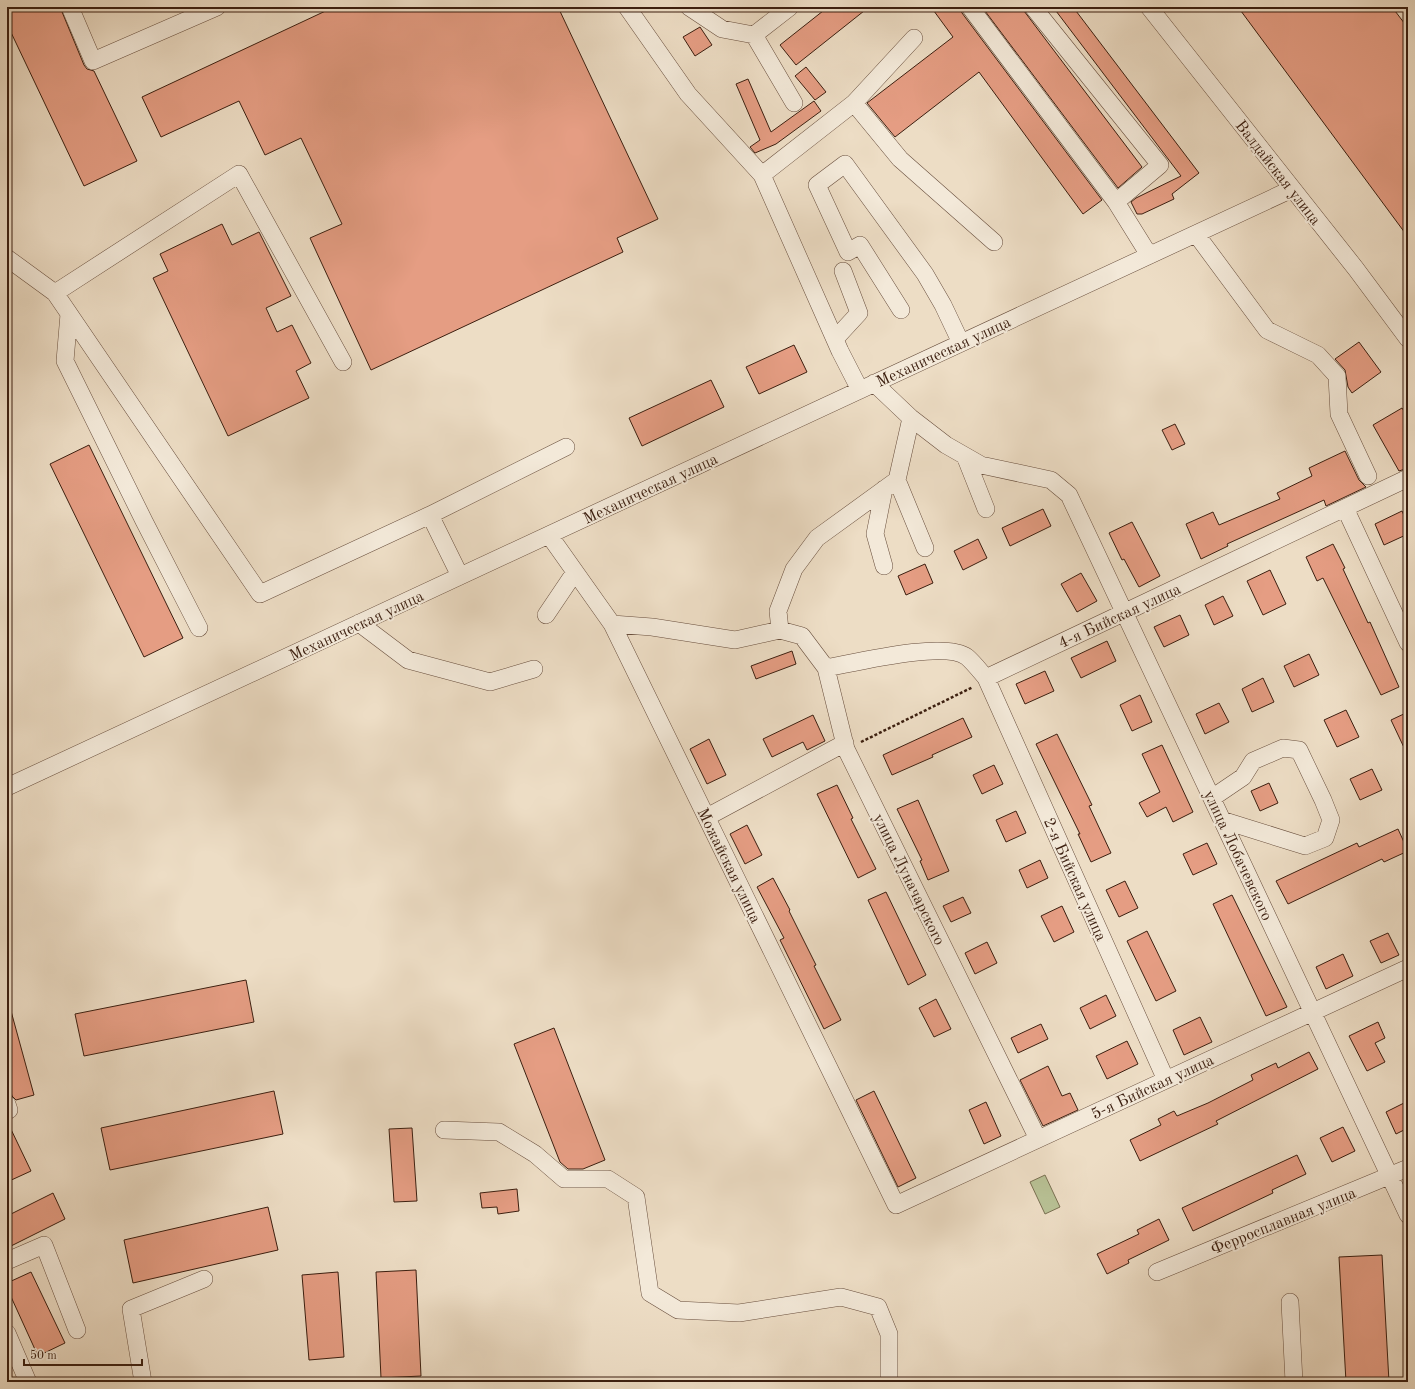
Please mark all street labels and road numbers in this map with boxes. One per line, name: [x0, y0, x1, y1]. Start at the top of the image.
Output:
street label: Валдайская улица: [1232, 118, 1323, 229]
street label: Механическая улица: [874, 315, 1014, 391]
street label: Механическая улица: [581, 452, 721, 528]
street label: 4-я Бийская улица: [1056, 581, 1184, 652]
street label: Механическая улица: [287, 589, 427, 665]
street label: улица Лобачевского: [1200, 788, 1274, 923]
street label: Можайская улица: [693, 806, 763, 926]
street label: улица Луначарского: [869, 812, 947, 948]
street label: 2-я Бийская улица: [1040, 816, 1109, 944]
street label: 5-я Бийская улица: [1089, 1052, 1217, 1123]
street label: Ферросплавная улица: [1209, 1185, 1359, 1258]

